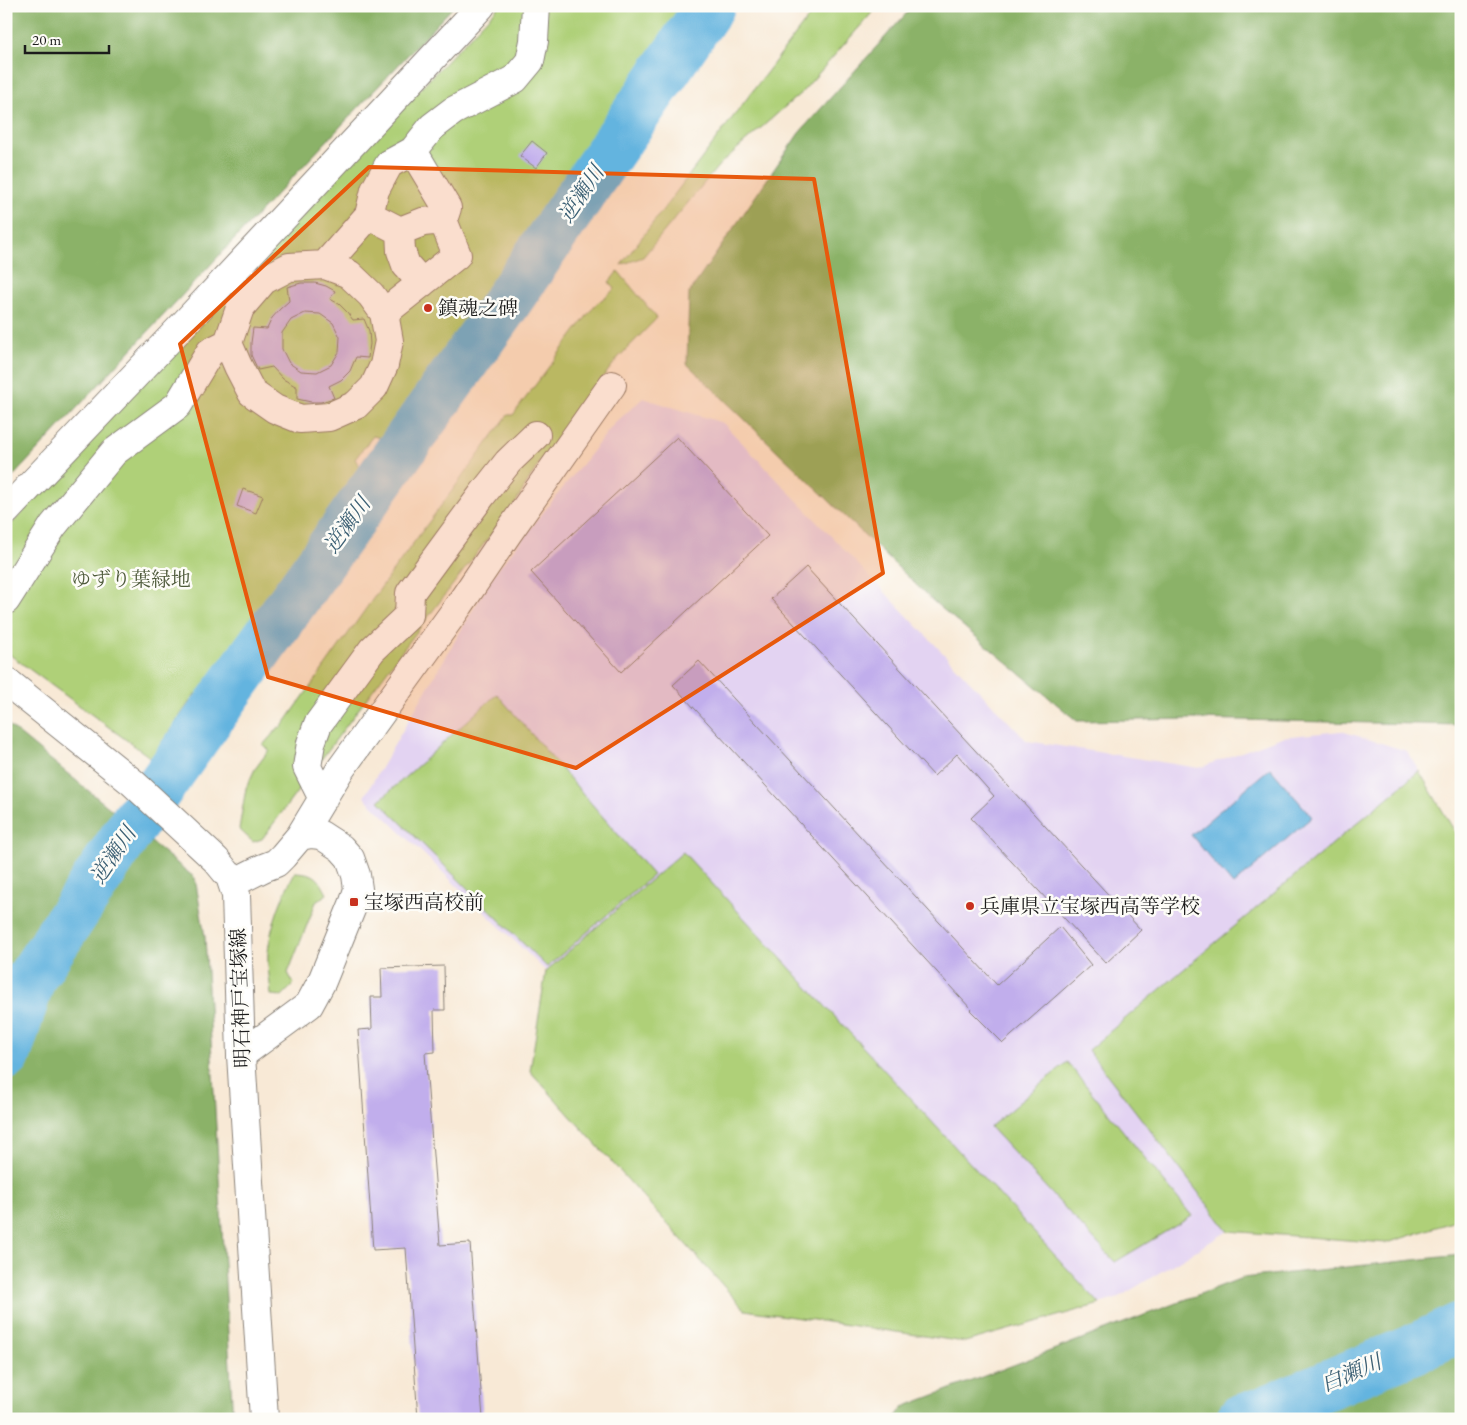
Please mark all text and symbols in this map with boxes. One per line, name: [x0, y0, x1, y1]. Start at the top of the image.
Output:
scale bar: [25, 22, 109, 54]
text: 20 m: [32, 30, 61, 49]
water label: 逆瀬川: [552, 158, 611, 227]
place label: 鎮魂之碑: [438, 295, 518, 321]
marker: 鎮魂之碑: [422, 302, 434, 314]
water label: 逆瀬川: [317, 490, 377, 558]
park label: ゆずり葉緑地: [71, 566, 191, 592]
water label: 逆瀬川: [84, 819, 143, 888]
place label: 宝塚西高校前: [364, 889, 484, 915]
place label: 兵庫県立宝塚西高等学校: [980, 893, 1200, 919]
marker: 宝塚西高校前: [348, 896, 360, 908]
marker: 兵庫県立宝塚西高等学校: [964, 900, 976, 912]
street label: 明石神戸宝塚線: [225, 928, 255, 1068]
water label: 白瀬川: [1317, 1347, 1387, 1397]

